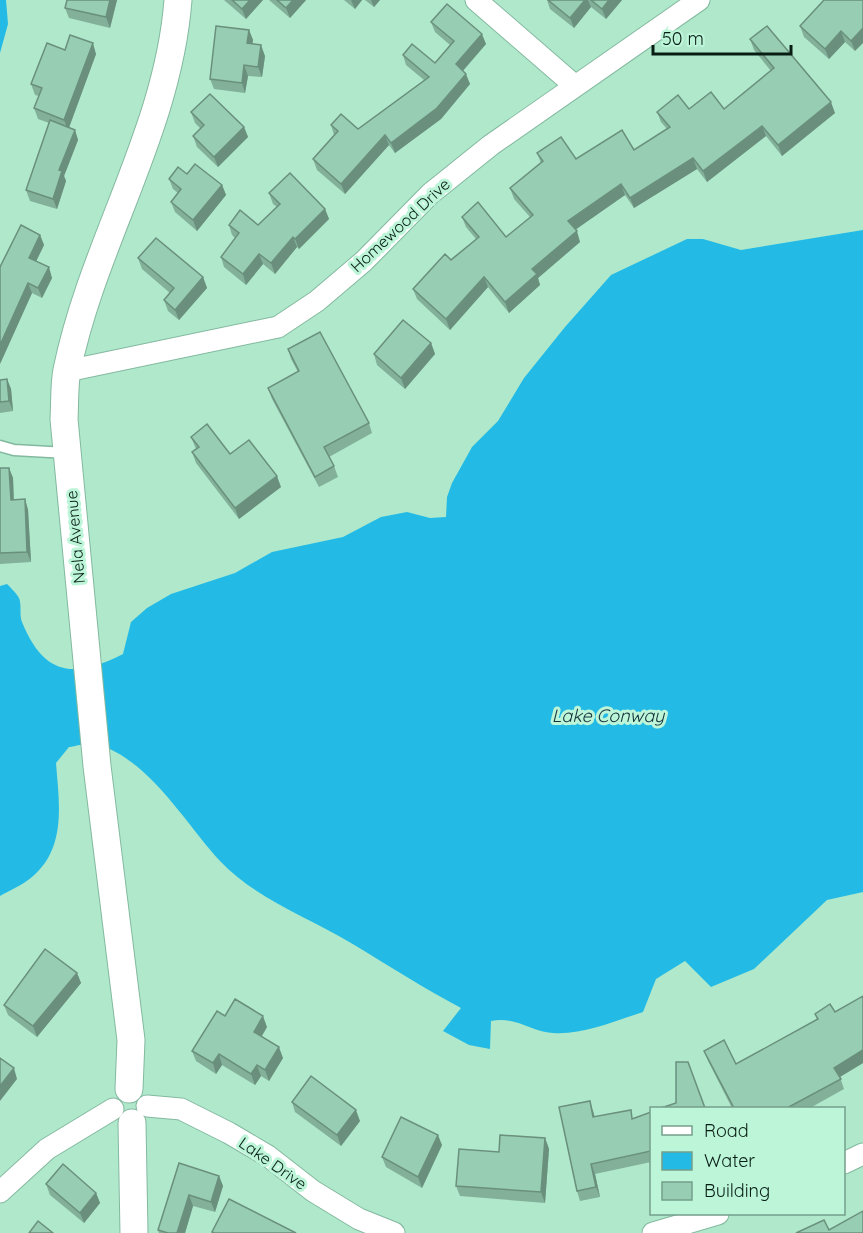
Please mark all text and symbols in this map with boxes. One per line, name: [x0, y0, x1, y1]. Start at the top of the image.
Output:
scale bar: [653, 18, 791, 56]
text: 50 m: [662, 27, 704, 50]
street label: Homewood Drive: [346, 174, 454, 276]
street label: Nela Avenue: [61, 490, 89, 584]
water label: Lake Conway: [552, 704, 666, 727]
legend: [650, 1107, 845, 1215]
text: Road: [704, 1119, 749, 1142]
street label: Lake Drive: [235, 1132, 311, 1194]
text: Water: [704, 1149, 755, 1172]
text: Building: [704, 1179, 770, 1202]

